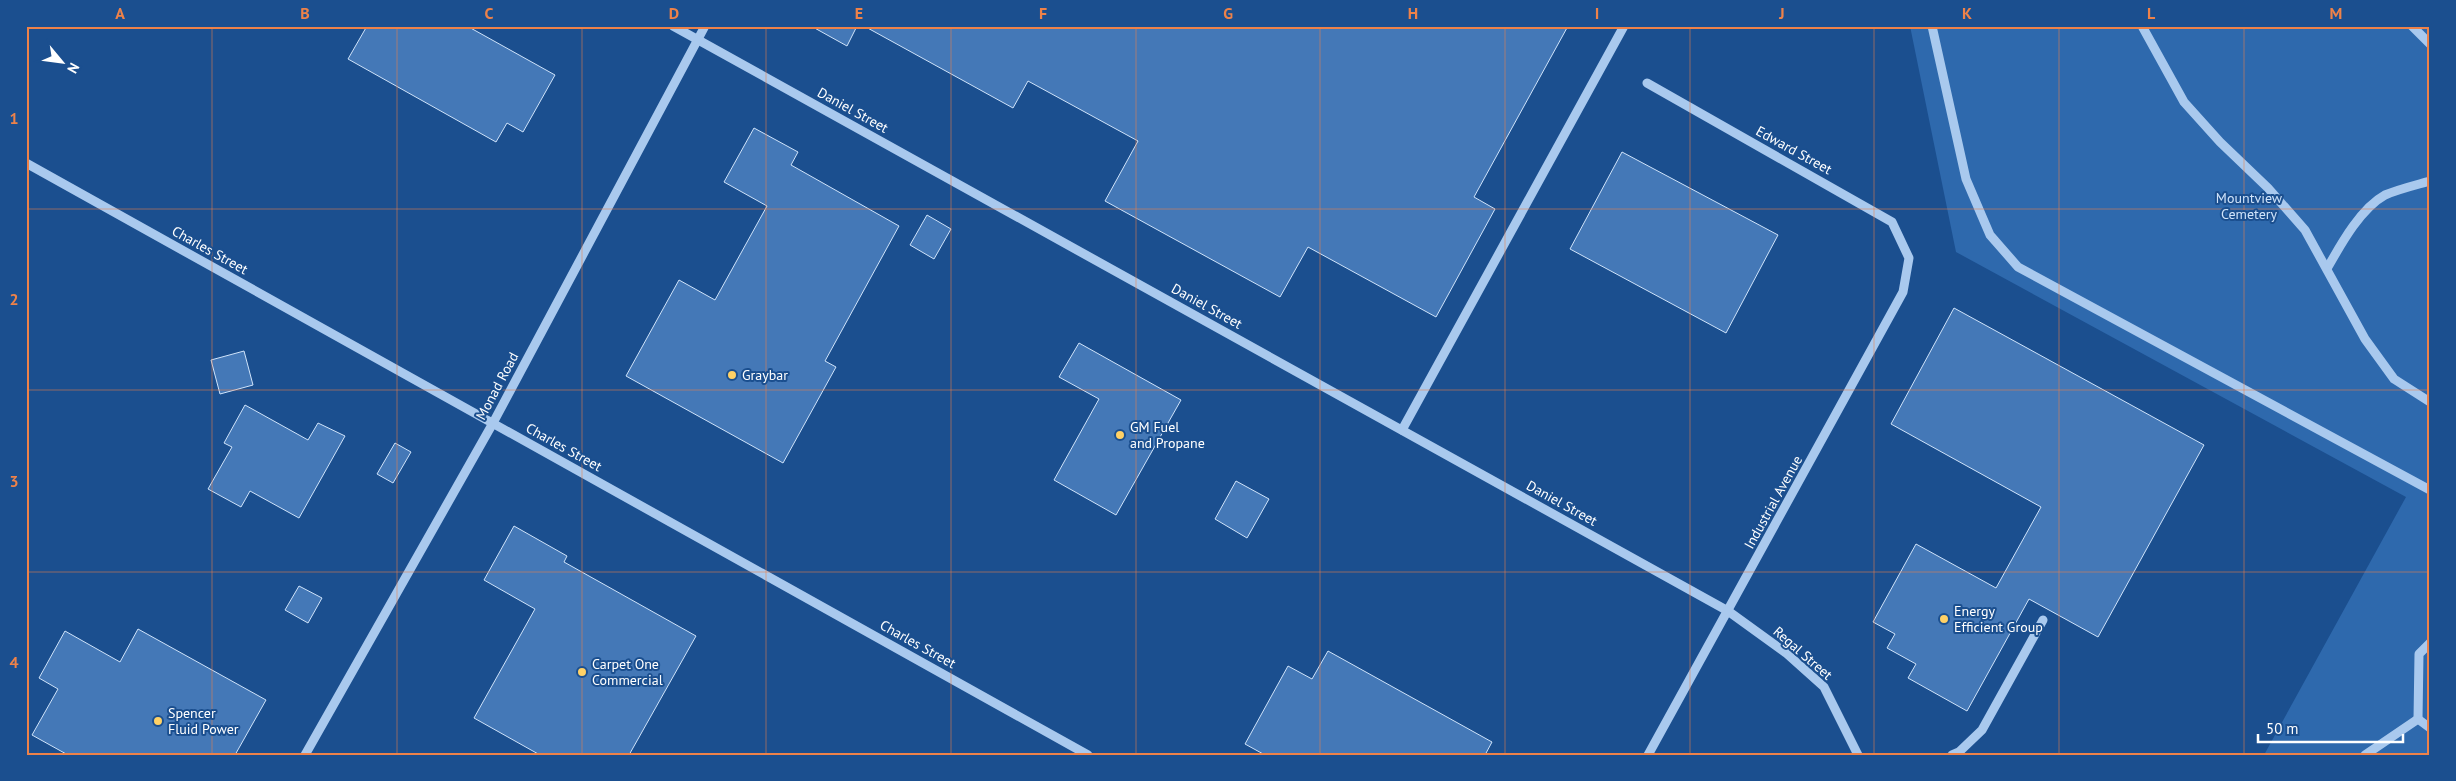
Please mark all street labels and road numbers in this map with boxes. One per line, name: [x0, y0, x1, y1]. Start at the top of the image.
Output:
street label: Daniel Street: [814, 83, 892, 137]
street label: Edward Street: [1753, 122, 1835, 178]
street label: Charles Street: [169, 222, 251, 278]
street label: Daniel Street: [1168, 279, 1246, 333]
street label: Monad Road: [472, 349, 522, 423]
street label: Charles Street: [523, 419, 605, 475]
street label: Industrial Avenue: [1740, 452, 1806, 552]
street label: Daniel Street: [1523, 476, 1601, 530]
street label: Charles Street: [877, 616, 959, 672]
street label: Regal Street: [1770, 622, 1837, 684]

